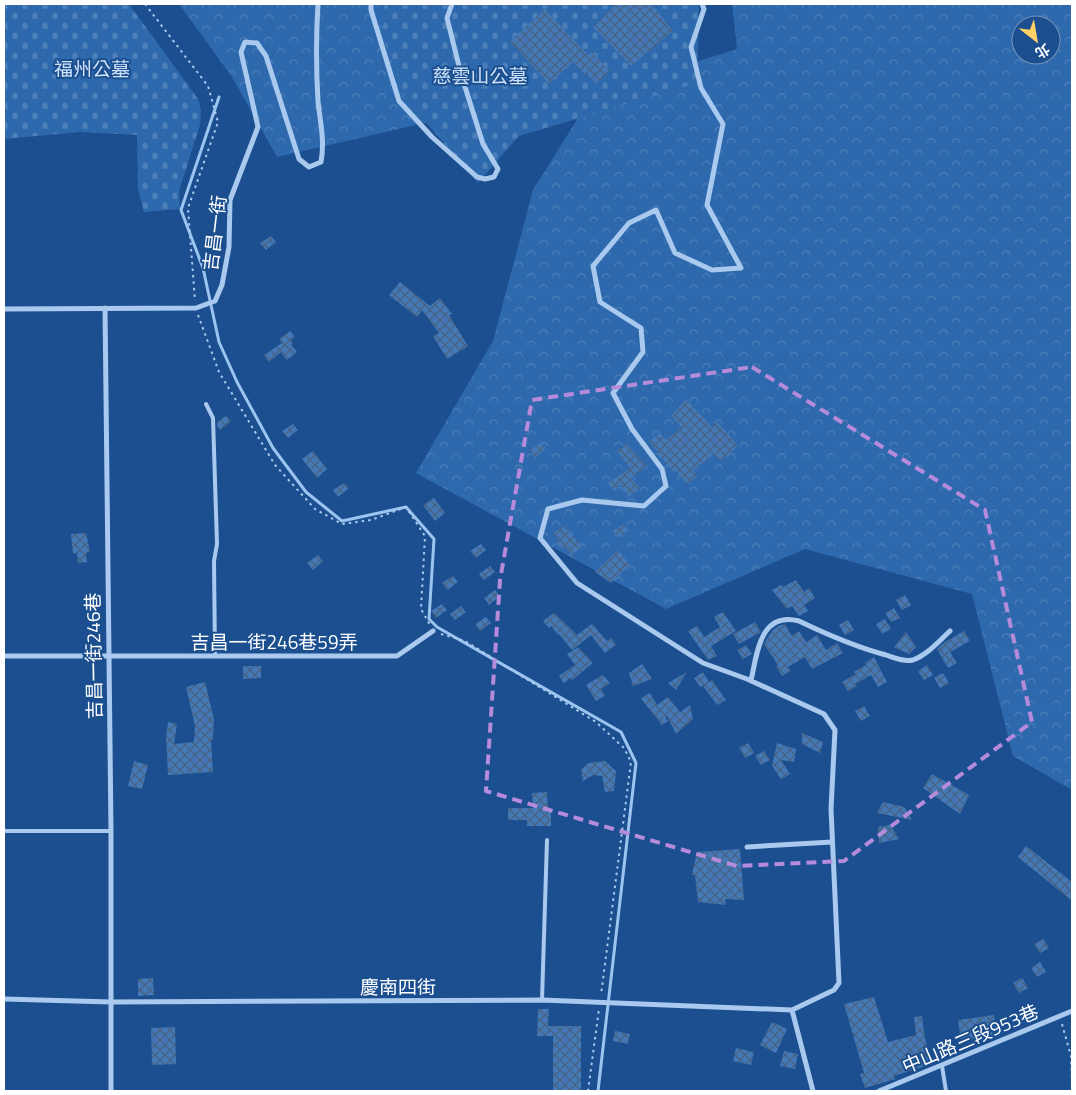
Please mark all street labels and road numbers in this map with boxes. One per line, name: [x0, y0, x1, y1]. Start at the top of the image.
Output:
street label: 吉昌一街: [195, 194, 233, 272]
street label: 吉昌一街246巷: [77, 592, 109, 720]
street label: 吉昌一街246巷59弄: [190, 627, 358, 656]
street label: 慶南四街: [360, 972, 436, 1001]
street label: 中山路三段953巷: [897, 996, 1043, 1080]

